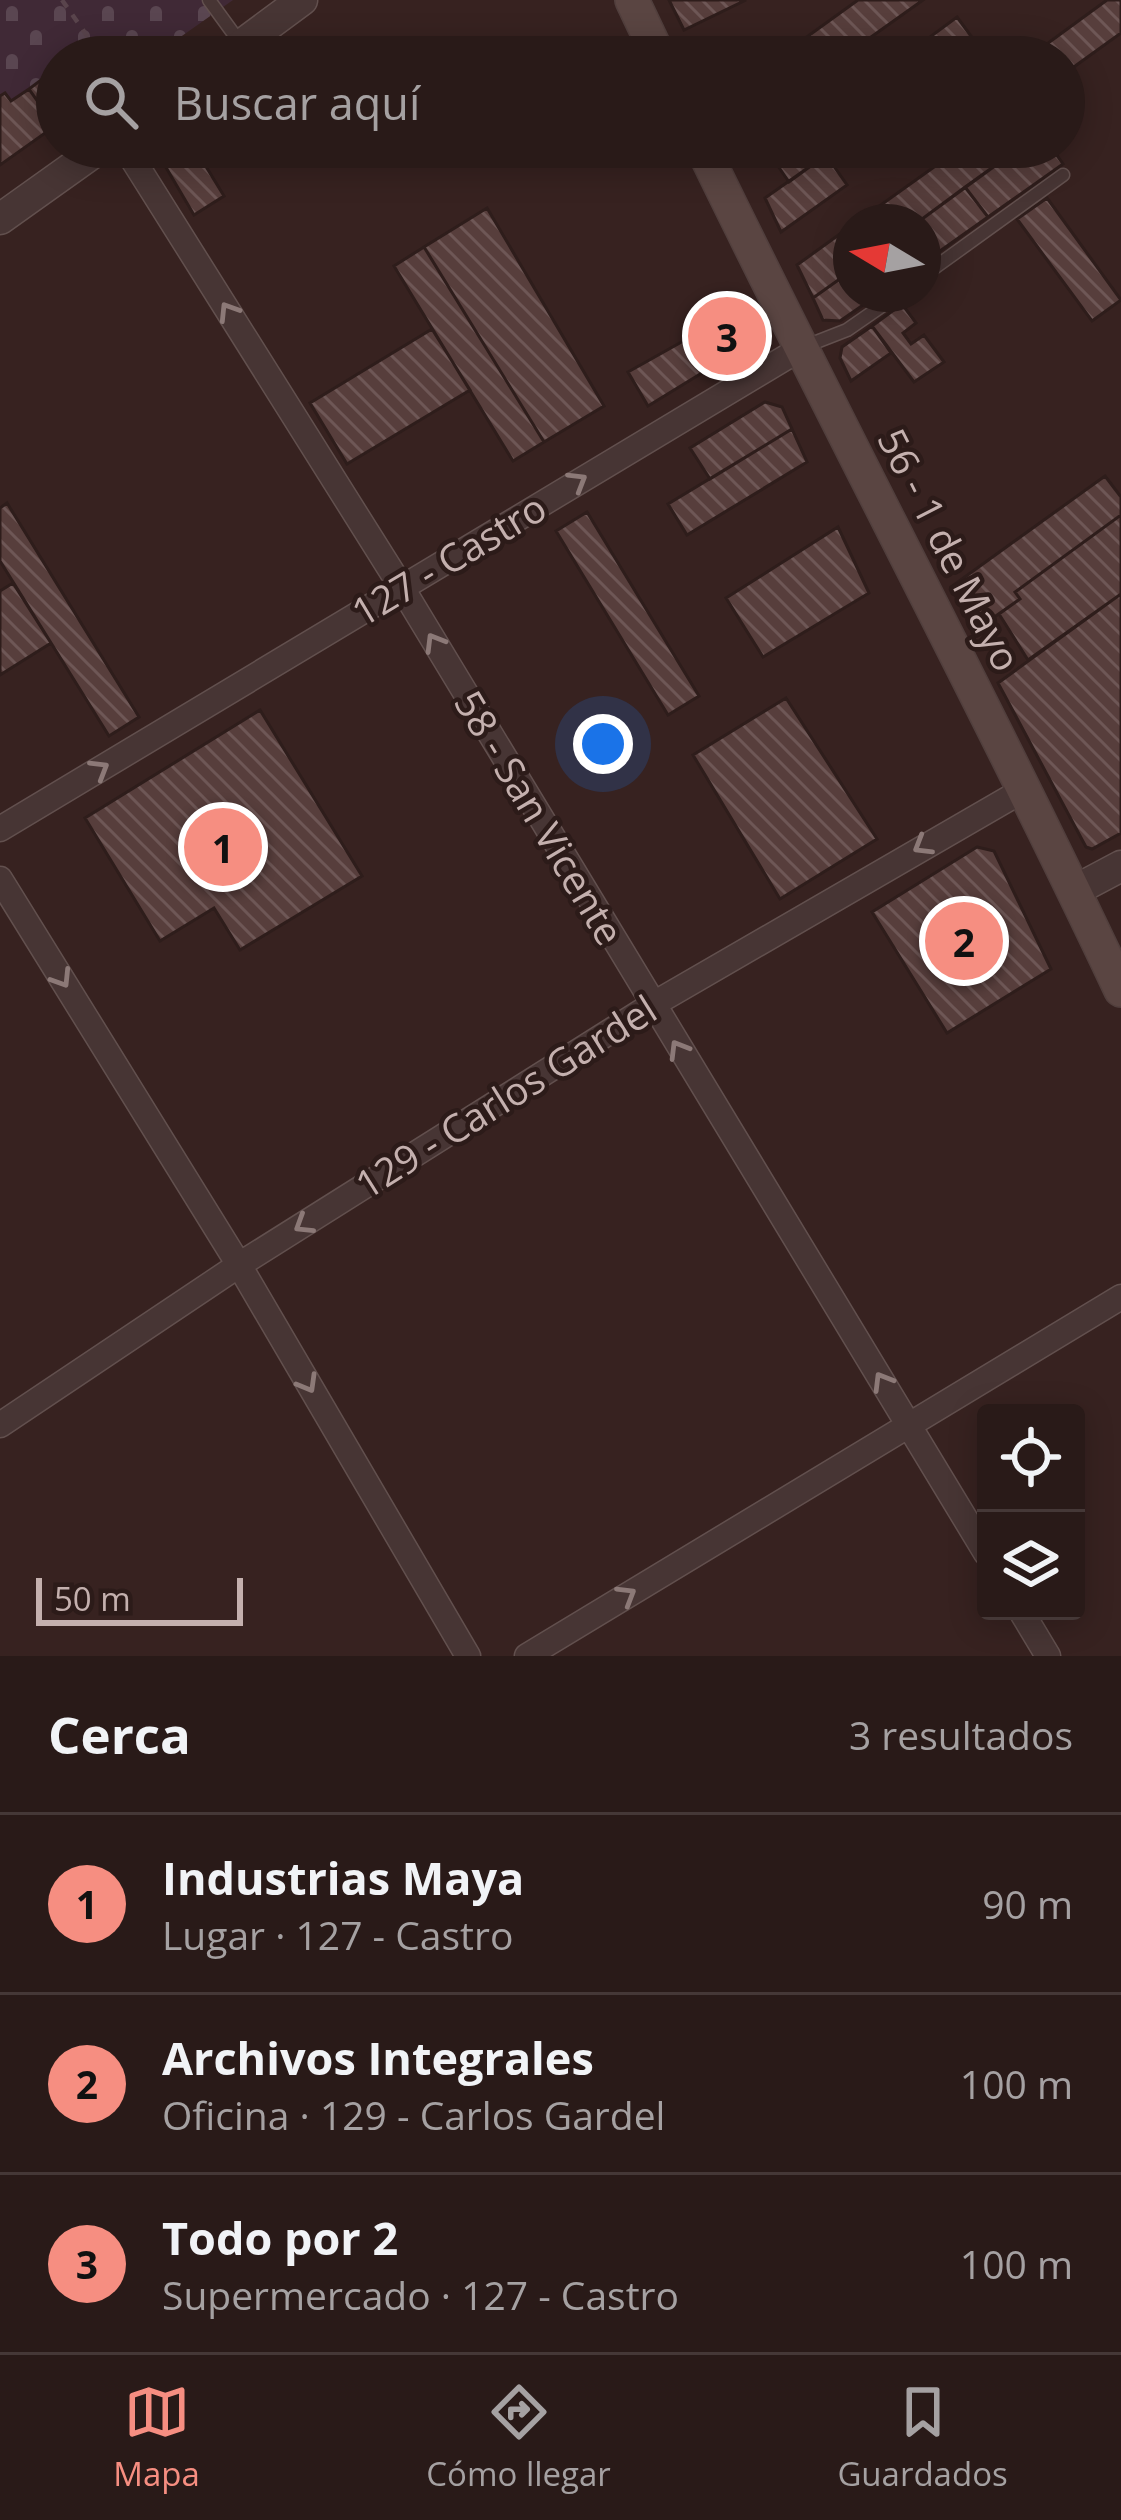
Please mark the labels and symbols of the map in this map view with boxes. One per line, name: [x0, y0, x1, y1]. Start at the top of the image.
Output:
north arrow: [833, 204, 941, 312]
pin: 3: [688, 291, 766, 381]
one-way arrow: [220, 302, 242, 324]
street label: 56 - 1 de Mayo: [866, 419, 1034, 680]
one-way arrow: [565, 473, 587, 495]
street label: 127 - Castro: [341, 480, 555, 638]
one-way arrow: [426, 633, 449, 655]
street label: 58 - San Vicente: [443, 680, 637, 954]
your location: [573, 714, 633, 774]
one-way arrow: [87, 761, 109, 783]
pin: 1: [184, 802, 262, 892]
one-way arrow: [913, 831, 935, 854]
pin: 2: [925, 896, 1003, 986]
one-way arrow: [48, 966, 70, 988]
street label: 129 - Carlos Gardel: [345, 982, 666, 1210]
one-way arrow: [670, 1040, 692, 1062]
one-way arrow: [294, 1211, 316, 1233]
one-way arrow: [294, 1371, 317, 1392]
one-way arrow: [874, 1372, 896, 1394]
scale bar: [36, 1572, 243, 1625]
one-way arrow: [613, 1587, 635, 1609]

